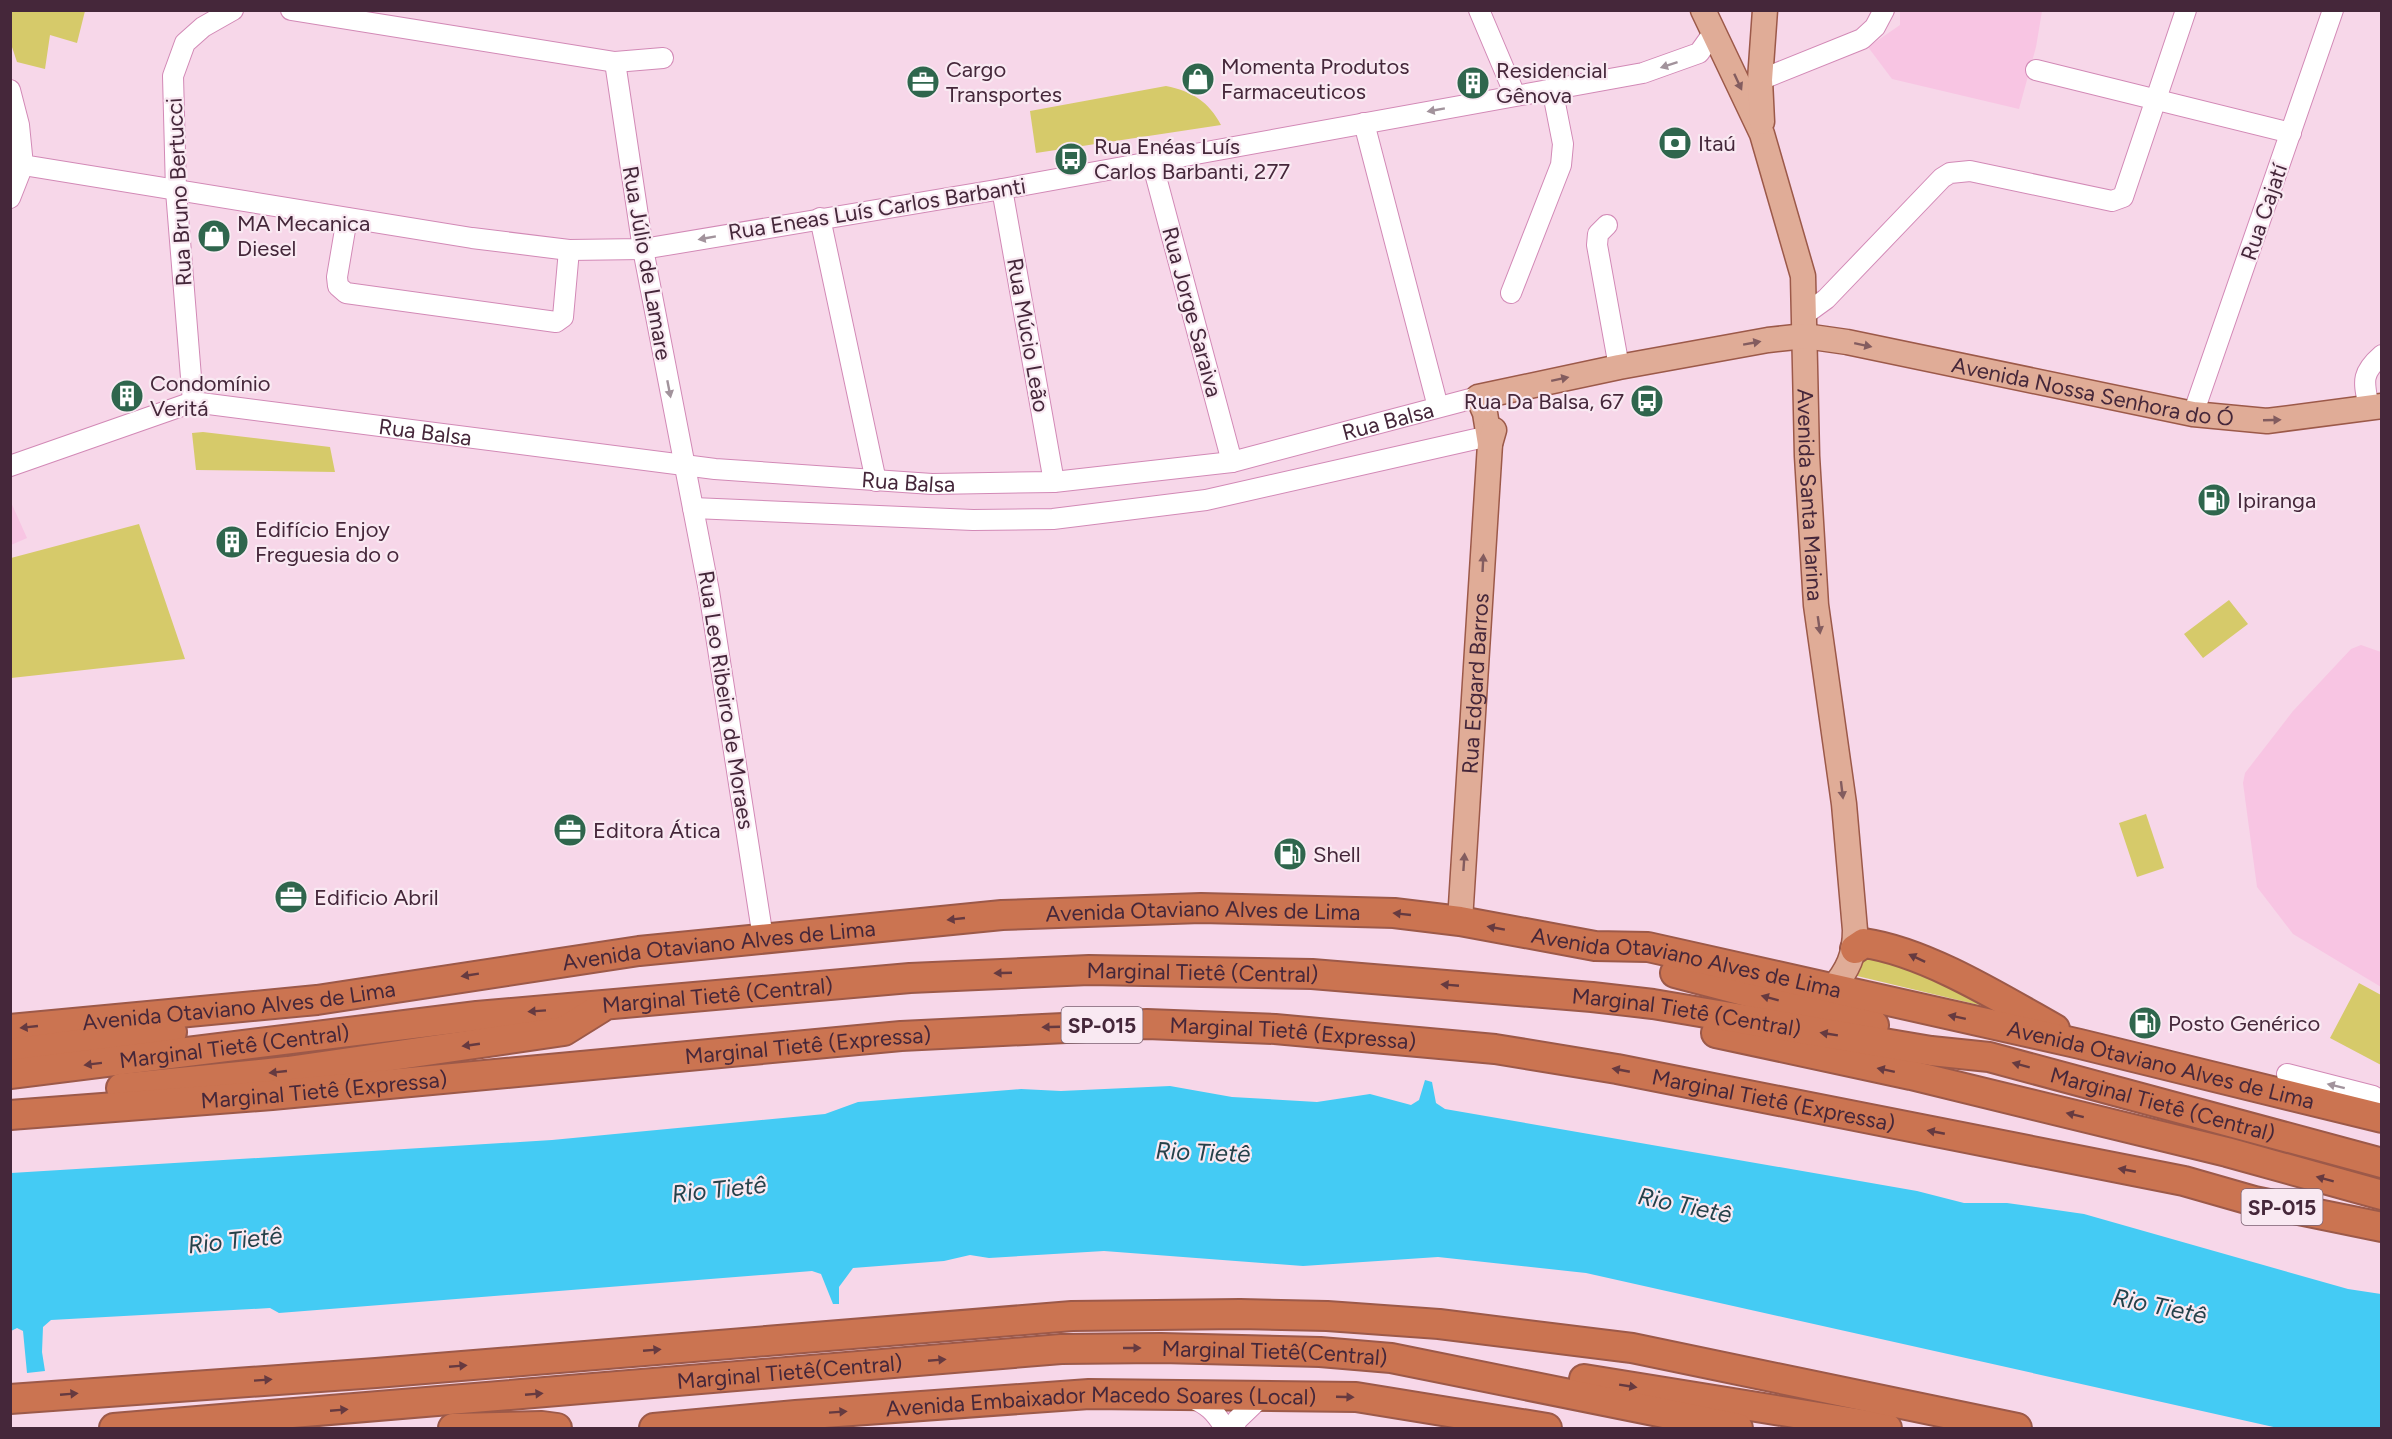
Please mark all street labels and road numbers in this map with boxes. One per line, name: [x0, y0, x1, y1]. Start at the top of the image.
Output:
street label: Rua Bruno Bertucci: [161, 97, 197, 287]
street label: Rua Cajatí: [2235, 159, 2293, 264]
street label: Rua Júlio de Lamare: [617, 164, 677, 362]
street label: Rua Eneas Luís Carlos Barbanti: [726, 172, 1028, 246]
street label: Rua Jorge Saraiva: [1156, 224, 1228, 400]
street label: Rua Múcio Leão: [1001, 256, 1055, 414]
street label: Avenida Nossa Senhora do Ó: [1949, 351, 2235, 431]
street label: Avenida Santa Marina: [1792, 388, 1829, 602]
street label: Rua Balsa: [1339, 396, 1437, 446]
street label: Rua Balsa: [377, 412, 473, 451]
street label: Rua Balsa: [861, 466, 955, 498]
street label: Rua Leo Ribeiro de Moraes: [692, 569, 760, 831]
street label: Rua Edgard Barros: [1456, 592, 1494, 775]
street label: Avenida Otaviano Alves de Lima: [1045, 894, 1361, 927]
street label: Avenida Otaviano Alves de Lima: [560, 914, 877, 976]
street label: Avenida Otaviano Alves de Lima: [1529, 921, 1844, 1003]
street label: Marginal Tietê (Central): [1086, 956, 1319, 988]
street label: Marginal Tietê (Central): [601, 971, 834, 1018]
street label: Avenida Otaviano Alves de Lima: [81, 975, 397, 1036]
street label: Marginal Tietê (Central): [1571, 982, 1803, 1042]
road number: SP-015: [1062, 1007, 1142, 1043]
street label: Marginal Tietê (Expressa): [1169, 1011, 1417, 1055]
street label: Avenida Otaviano Alves de Lima: [2005, 1015, 2317, 1114]
street label: Marginal Tietê (Central): [118, 1018, 351, 1074]
street label: Marginal Tietê (Expressa): [683, 1021, 932, 1070]
street label: Marginal Tietê (Central): [2047, 1061, 2278, 1147]
street label: Marginal Tietê (Expressa): [1650, 1063, 1897, 1137]
street label: Marginal Tietê (Expressa): [200, 1065, 448, 1114]
road number: SP-015: [2242, 1189, 2322, 1225]
street label: Marginal Tietê(Central): [1161, 1335, 1389, 1371]
street label: Marginal Tietê(Central): [676, 1349, 904, 1394]
street label: Avenida Embaixador Macedo Soares (Local): [885, 1380, 1316, 1422]

